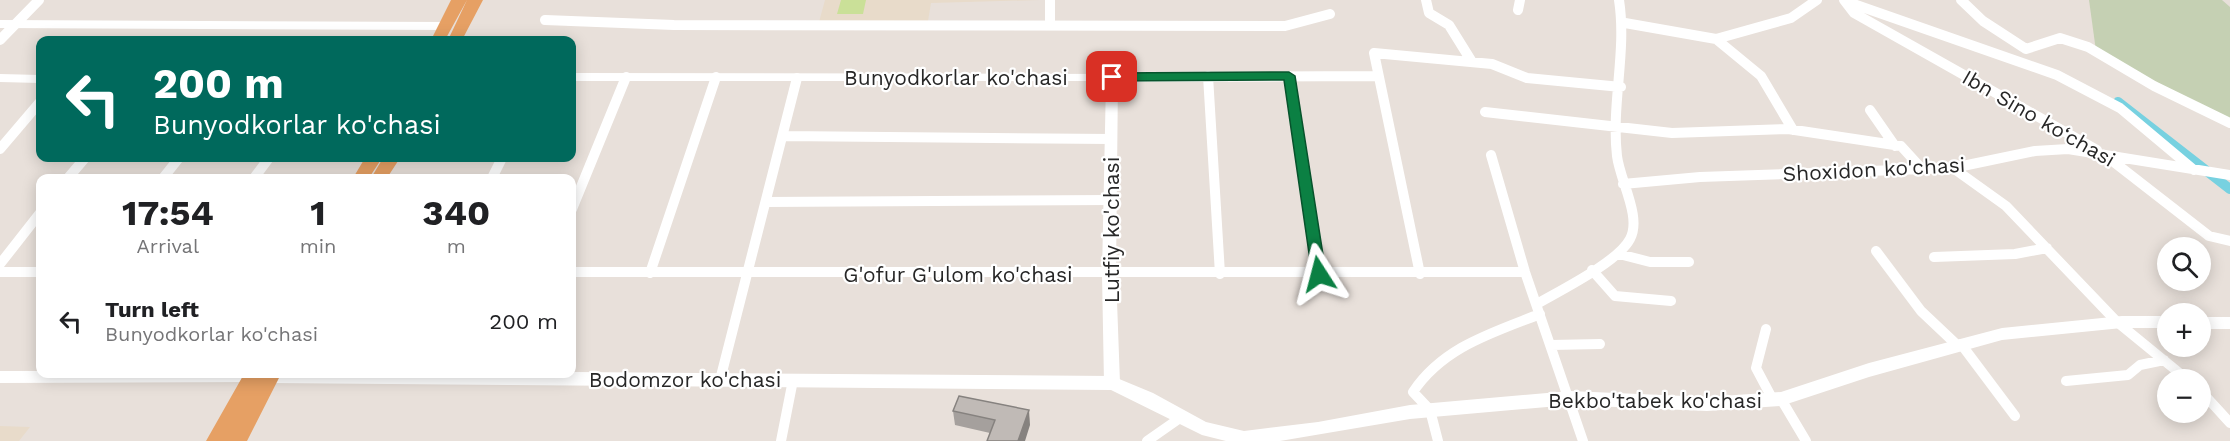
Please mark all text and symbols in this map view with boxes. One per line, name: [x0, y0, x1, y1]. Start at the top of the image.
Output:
pin: [1086, 51, 1137, 102]
text: 200 m: [153, 59, 284, 108]
icon: left: [54, 60, 132, 138]
icon: arrive: [1095, 60, 1128, 93]
street label: Ibn Sino ko‘chasi: [1958, 64, 2120, 172]
street label: Bunyodkorlar ko'chasi: [844, 65, 1068, 90]
text: Bunyodkorlar ko'chasi: [153, 109, 441, 141]
street label: Shoxidon ko'chasi: [1782, 152, 1966, 186]
street label: Lutfiy ko'chasi: [1099, 157, 1124, 303]
text: 17:54: [122, 192, 214, 234]
text: 1: [310, 192, 326, 234]
text: 340: [422, 192, 490, 234]
text: Arrival: [137, 234, 199, 258]
text: min: [300, 234, 336, 258]
text: m: [447, 234, 466, 258]
map controls: [2157, 237, 2211, 423]
button: search: [2157, 237, 2211, 291]
position arrow: [1287, 242, 1351, 306]
street label: G'ofur G'ulom ko'chasi: [843, 262, 1073, 287]
text: Turn left: [105, 297, 199, 322]
button: +: [2157, 303, 2211, 357]
icon: left: [54, 305, 87, 338]
text: 200 m: [489, 309, 558, 334]
text: Bunyodkorlar ko'chasi: [105, 322, 318, 346]
street label: Bodomzor ko'chasi: [589, 367, 781, 392]
button: −: [2157, 369, 2211, 423]
street label: Bekbo'tabek ko'chasi: [1548, 388, 1762, 413]

